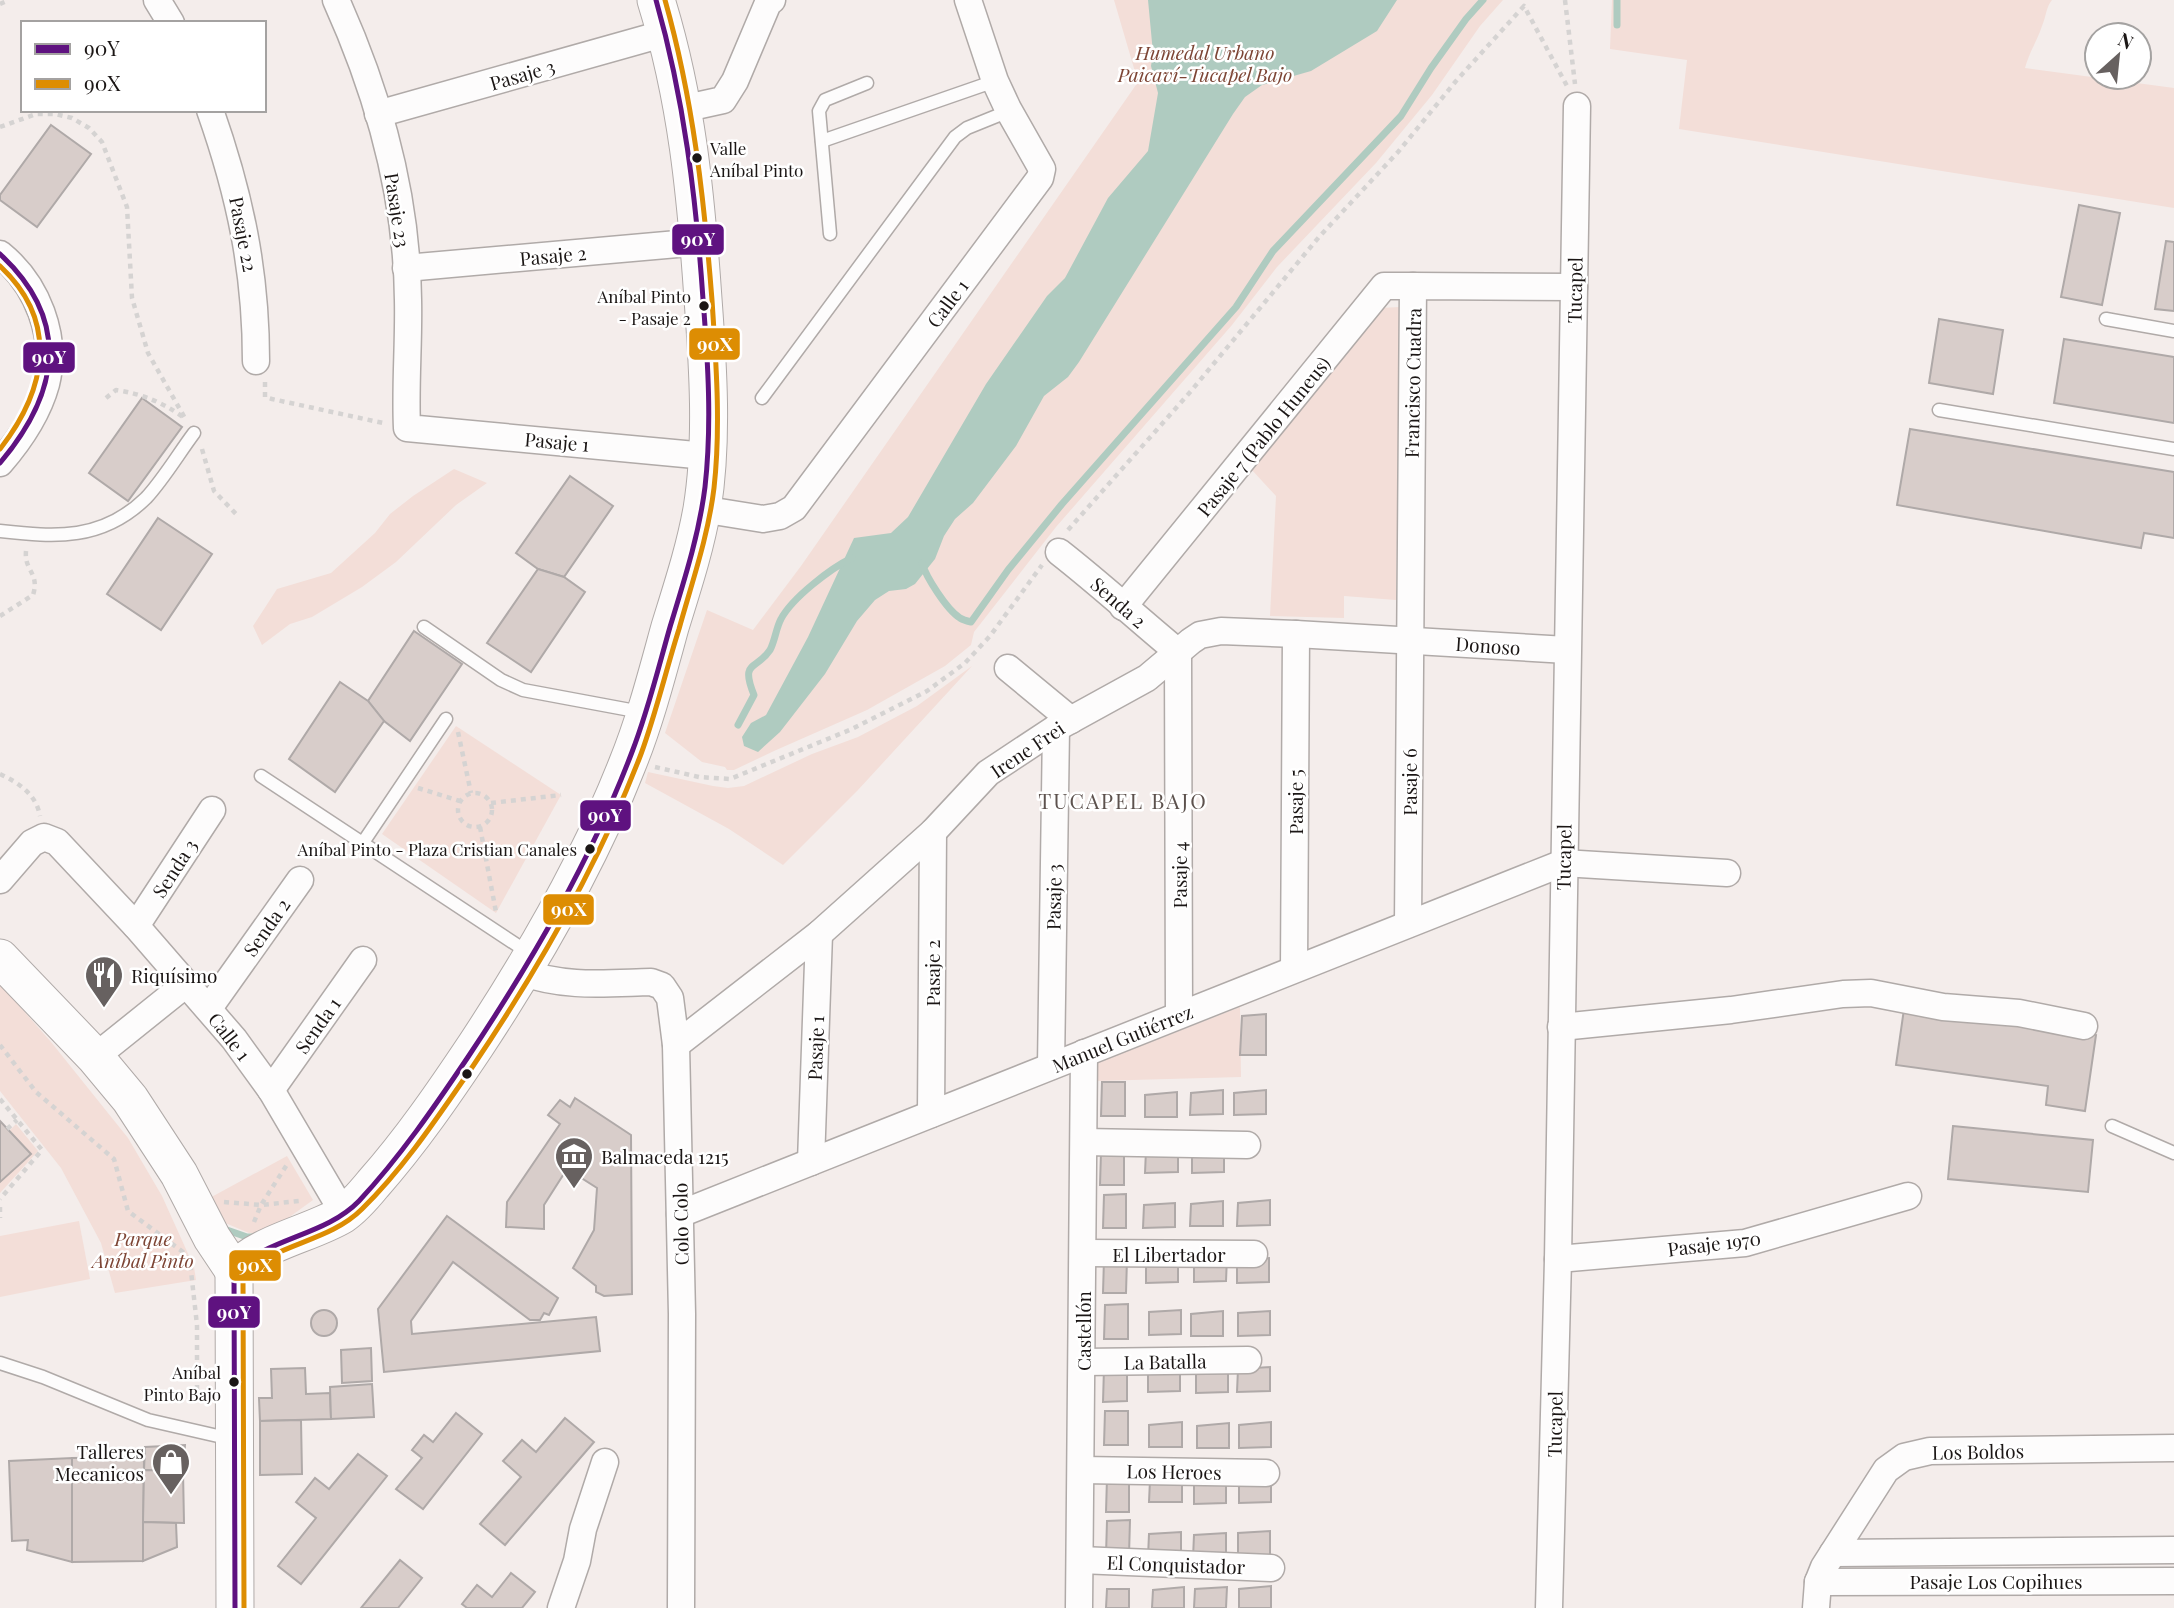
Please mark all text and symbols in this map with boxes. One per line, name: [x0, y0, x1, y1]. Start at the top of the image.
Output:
legend: [21, 21, 266, 112]
north arrow: [2083, 21, 2153, 91]
text: N: [2114, 25, 2138, 55]
text: 90Y: [84, 33, 120, 61]
park label: Humedal Urbano Paicaví-Tucapel Bajo: [1117, 39, 1292, 87]
street label: Pasaje 3: [487, 52, 557, 96]
text: 90X: [84, 68, 121, 96]
place label: Valle Aníbal Pinto: [709, 137, 803, 181]
marker: Valle Aníbal Pinto: [690, 151, 704, 165]
street label: Pasaje 23: [379, 171, 417, 249]
street label: Pasaje 22: [224, 194, 264, 274]
line badge: 90Y: [671, 223, 725, 256]
text: 90Y: [681, 225, 715, 251]
street label: Pasaje 2: [519, 239, 587, 271]
street label: Tucapel: [1560, 256, 1588, 323]
street label: Calle 1: [920, 273, 974, 333]
place label: Aníbal Pinto - Pasaje 2: [597, 285, 691, 329]
marker: Aníbal Pinto - Pasaje 2: [697, 299, 711, 313]
street label: Francisco Cuadra: [1398, 307, 1426, 458]
line badge: 90X: [688, 327, 741, 361]
text: 90X: [697, 330, 734, 356]
line badge: 90Y: [22, 341, 76, 374]
text: 90Y: [32, 343, 66, 369]
street label: Pasaje 7 (Pablo Huneus): [1190, 351, 1336, 521]
street label: Pasaje 1: [524, 425, 590, 457]
street label: Senda 2: [1086, 571, 1152, 633]
street label: Donoso: [1455, 630, 1521, 660]
street label: Irene Frei: [985, 715, 1069, 783]
street label: Pasaje 6: [1396, 748, 1422, 816]
street label: Pasaje 5: [1282, 769, 1308, 835]
district label: TUCAPEL BAJO: [1038, 786, 1208, 814]
line badge: 90Y: [579, 799, 632, 832]
text: 90Y: [588, 801, 622, 827]
street label: Tucapel: [1549, 823, 1577, 890]
street label: Senda 3: [145, 834, 203, 902]
place label: Aníbal Pinto - Plaza Cristian Canales: [297, 838, 577, 860]
marker: Aníbal Pinto - Plaza Cristian Canales: [583, 842, 597, 856]
street label: Pasaje 4: [1166, 842, 1192, 908]
street label: Pasaje 3: [1039, 864, 1067, 930]
street label: Senda 2: [237, 893, 295, 961]
line badge: 90X: [542, 893, 595, 926]
text: 90X: [551, 895, 588, 921]
street label: Pasaje 2: [919, 940, 945, 1006]
restaurant icon: Riquísimo: [83, 954, 125, 1009]
place label: Riquísimo: [131, 962, 218, 988]
street label: Senda 1: [288, 992, 346, 1058]
street label: Manuel Gutiérrez: [1048, 998, 1196, 1078]
street label: Calle 1: [203, 1006, 257, 1066]
street label: Pasaje 1: [801, 1015, 829, 1081]
unlabelled marker: [460, 1067, 474, 1081]
museum icon: Balmaceda 1215: [553, 1135, 595, 1190]
place label: Balmaceda 1215: [601, 1143, 729, 1169]
street label: Colo Colo: [666, 1182, 694, 1266]
street label: Pasaje 1970: [1666, 1224, 1762, 1262]
park label: Parque Aníbal Pinto: [90, 1225, 194, 1273]
street label: El Libertador: [1112, 1241, 1226, 1267]
line badge: 90X: [228, 1249, 282, 1282]
text: 90X: [237, 1251, 274, 1277]
street label: Castellón: [1070, 1290, 1096, 1371]
line badge: 90Y: [207, 1295, 261, 1329]
text: 90Y: [217, 1298, 251, 1324]
street label: La Batalla: [1123, 1347, 1207, 1375]
place label: Aníbal Pinto Bajo: [143, 1361, 221, 1405]
marker: Aníbal Pinto Bajo: [227, 1375, 241, 1389]
street label: Tucapel: [1540, 1390, 1568, 1457]
street label: Los Boldos: [1932, 1437, 2024, 1465]
place label: Talleres Mecanicos: [54, 1438, 144, 1486]
shop icon: Talleres Mecanicos: [150, 1441, 192, 1496]
street label: Los Heroes: [1126, 1457, 1222, 1485]
street label: El Conquistador: [1106, 1549, 1246, 1579]
street label: Pasaje Los Copihues: [1909, 1568, 2083, 1594]

